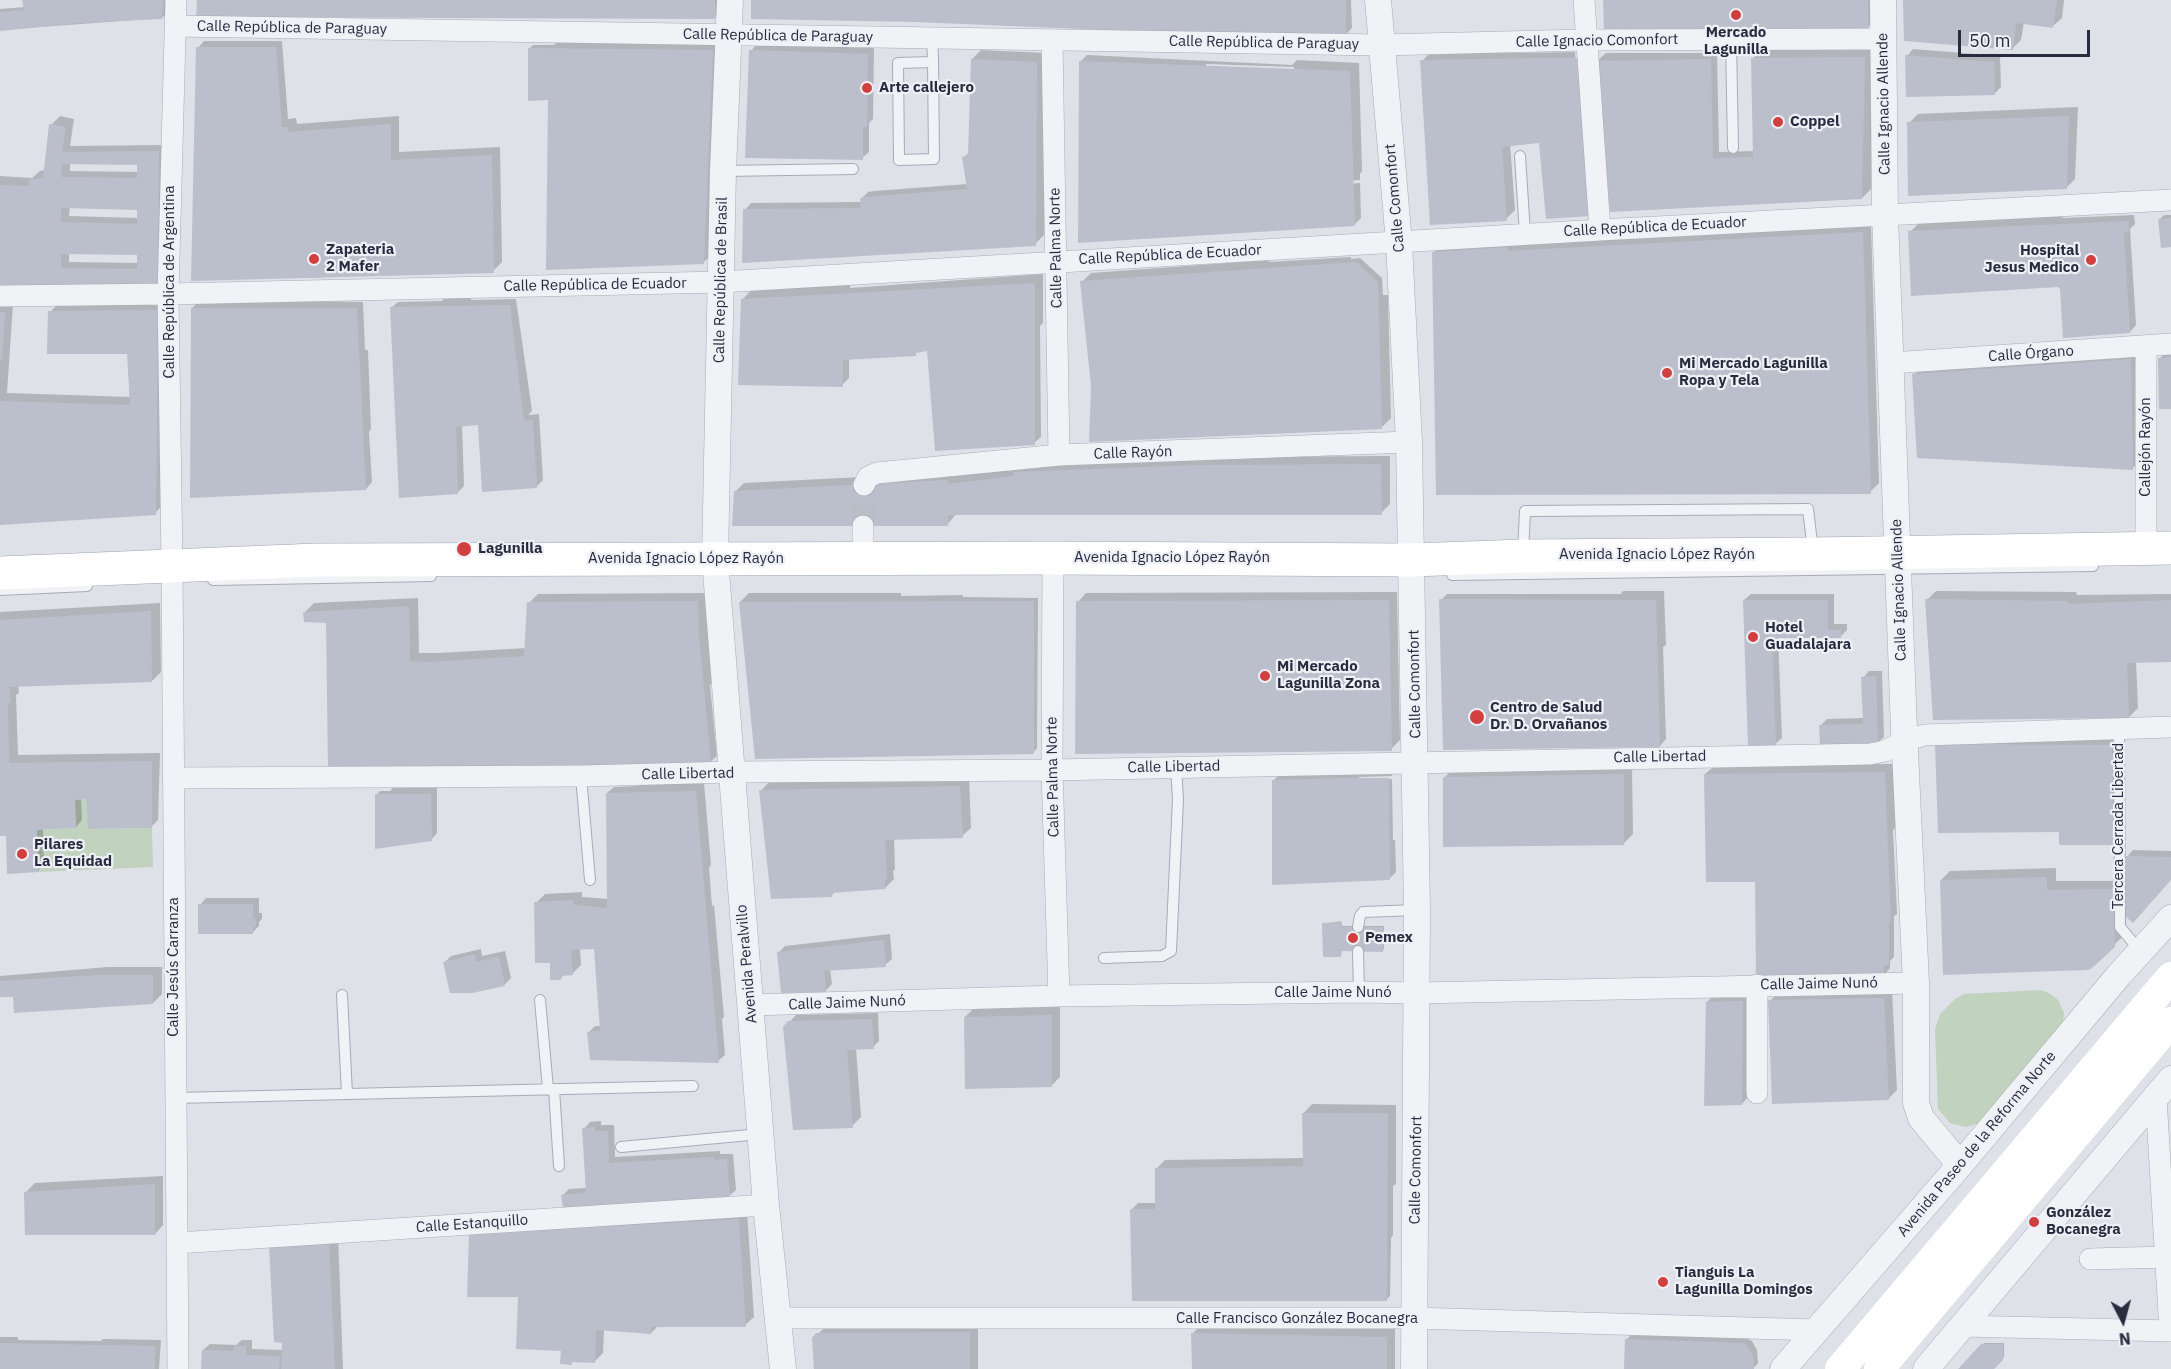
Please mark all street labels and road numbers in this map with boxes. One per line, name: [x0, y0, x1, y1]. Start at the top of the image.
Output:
street label: Calle República de Paraguay: [197, 17, 387, 39]
street label: Calle República de Paraguay: [683, 25, 873, 47]
street label: Calle Ignacio Comonfort: [1516, 31, 1678, 51]
street label: Calle República de Paraguay: [1169, 32, 1359, 54]
street label: Calle Ignacio Allende: [1874, 33, 1894, 175]
street label: Calle Comonfort: [1381, 143, 1409, 253]
street label: Calle República de Argentina: [161, 185, 179, 379]
street label: Calle Palma Norte: [1046, 187, 1066, 309]
street label: Calle República de Brasil: [711, 197, 731, 363]
street label: Calle República de Ecuador: [1563, 213, 1747, 241]
street label: Calle República de Ecuador: [1078, 241, 1262, 269]
street label: Calle República de Ecuador: [503, 274, 687, 296]
street label: Calle Órgano: [1988, 342, 2074, 366]
street label: Callejón Rayón: [2137, 397, 2155, 497]
street label: Calle Rayón: [1093, 443, 1173, 463]
street label: Calle Ignacio Allende: [1888, 519, 1910, 661]
street label: Avenida Ignacio López Rayón: [1559, 546, 1755, 564]
street label: Avenida Ignacio López Rayón: [1074, 549, 1270, 567]
street label: Avenida Ignacio López Rayón: [588, 550, 784, 568]
street label: Calle Comonfort: [1405, 629, 1425, 739]
street label: Calle Palma Norte: [1043, 716, 1063, 838]
street label: Tercera Cerrada Libertad: [2110, 743, 2128, 909]
street label: Calle Libertad: [1613, 747, 1707, 767]
street label: Calle Libertad: [1127, 757, 1221, 777]
street label: Calle Libertad: [641, 764, 735, 784]
street label: Calle Jesús Carranza: [165, 897, 183, 1037]
street label: Avenida Peralvillo: [733, 904, 761, 1024]
street label: Calle Jaime Nunó: [1760, 974, 1878, 994]
street label: Calle Jaime Nunó: [1274, 984, 1392, 1002]
street label: Calle Jaime Nunó: [788, 992, 906, 1014]
street label: Avenida Paseo de la Reforma Norte: [1894, 1048, 2060, 1240]
street label: Calle Comonfort: [1406, 1115, 1426, 1225]
street label: Calle Estanquillo: [415, 1211, 529, 1237]
street label: Calle Francisco González Bocanegra: [1176, 1310, 1418, 1328]

